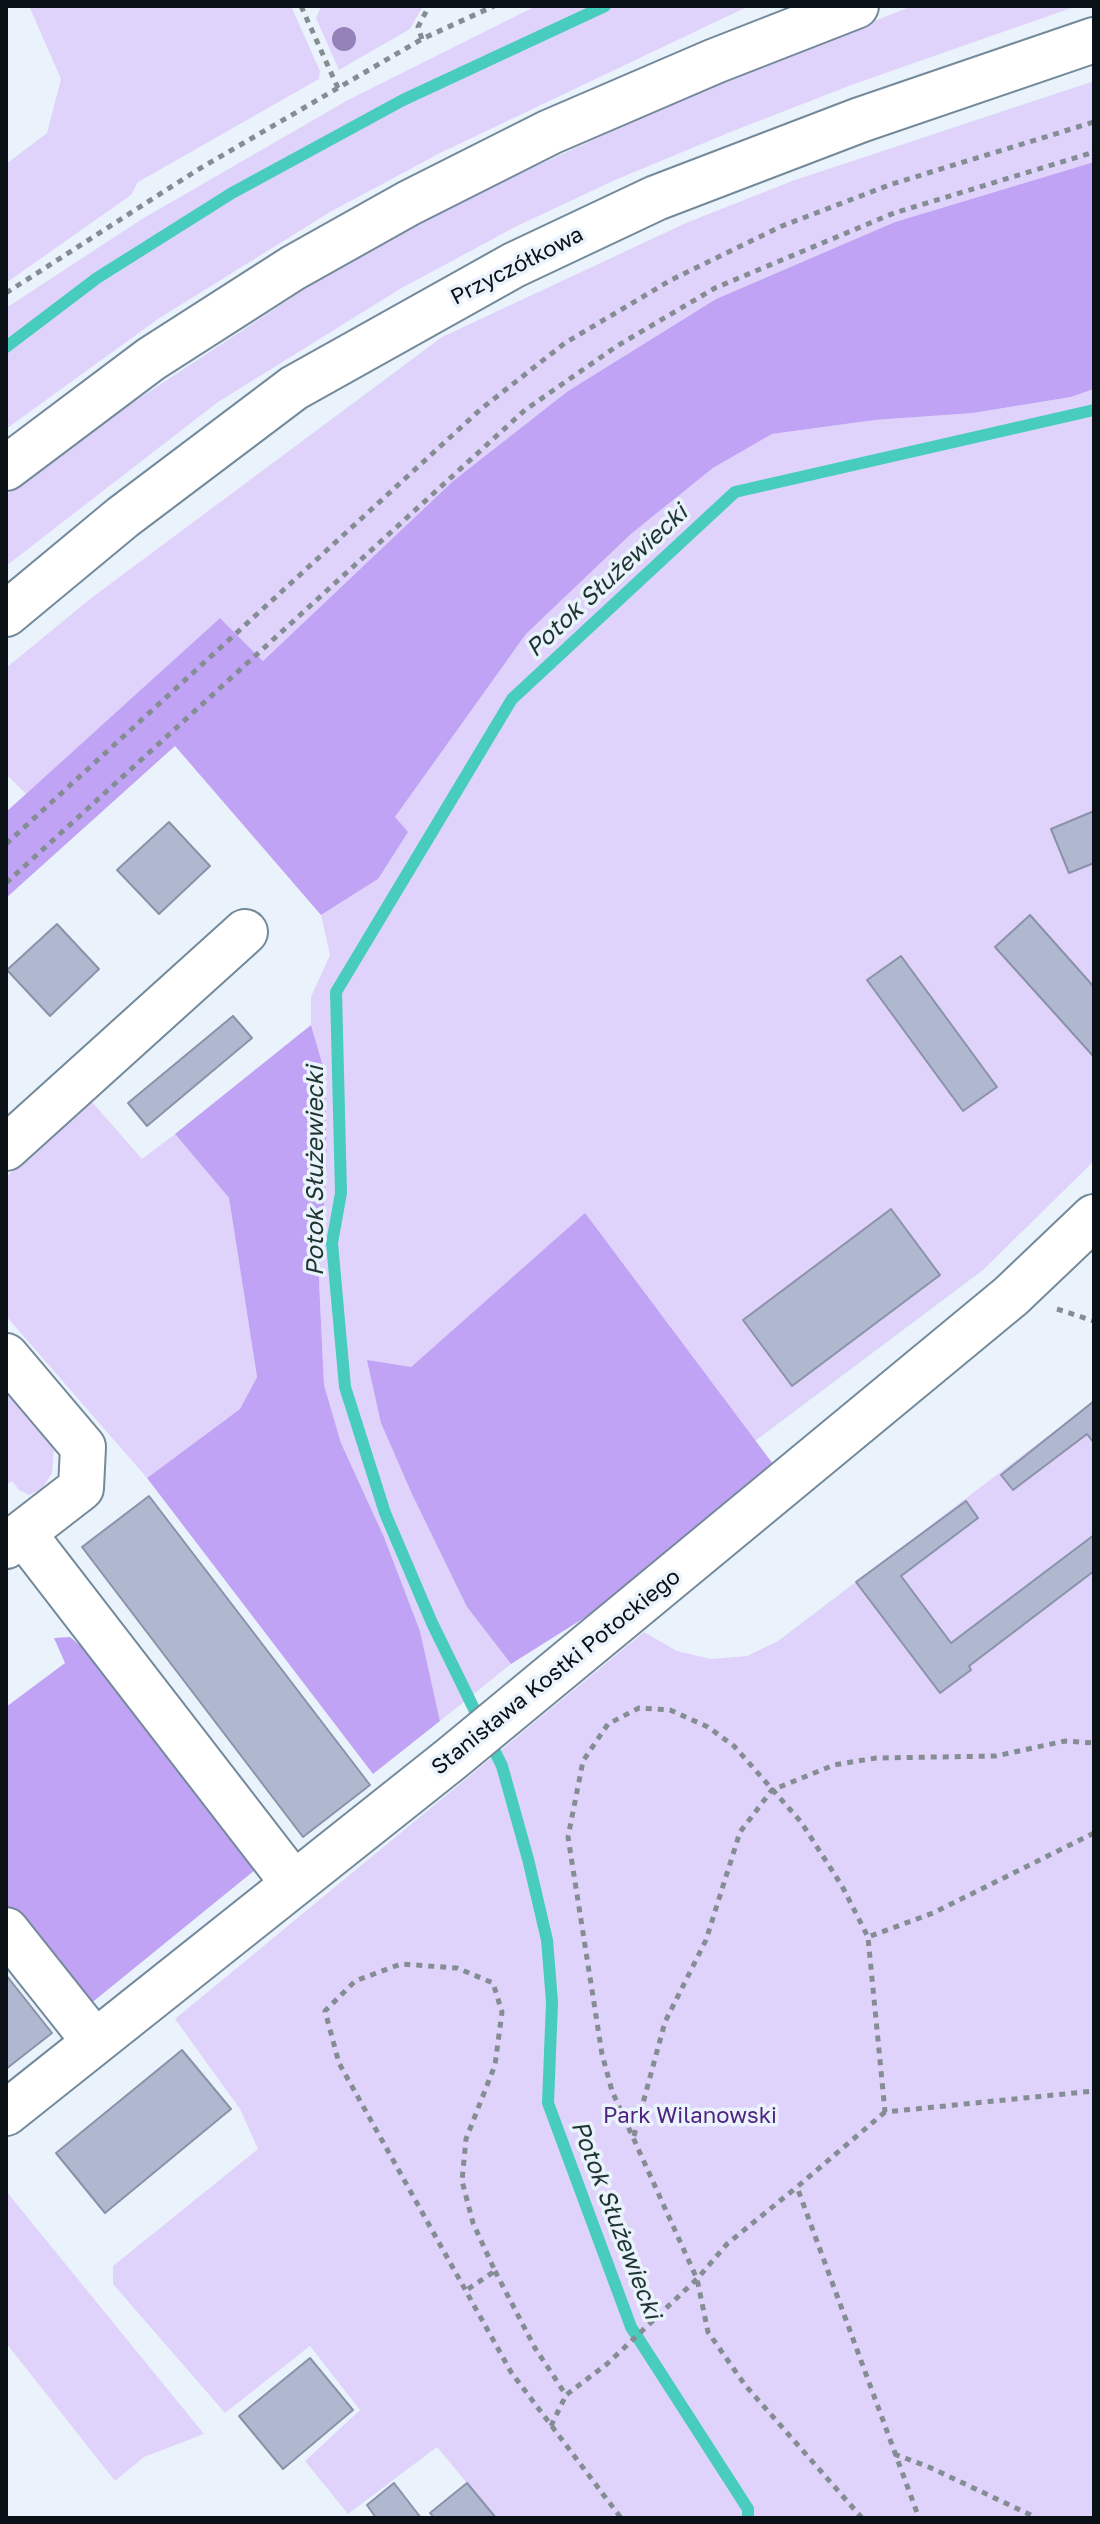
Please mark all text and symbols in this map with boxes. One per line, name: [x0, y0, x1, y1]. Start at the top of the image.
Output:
street label: Przyczółkowa: [446, 221, 588, 311]
water label: Potok Służewiecki: [520, 499, 694, 663]
water label: Potok Służewiecki: [301, 1066, 329, 1276]
street label: Stanisława Kostki Potockiego: [426, 1563, 686, 1781]
park label: Park Wilanowski: [603, 2103, 777, 2129]
water label: Potok Służewiecki: [565, 2117, 667, 2323]

